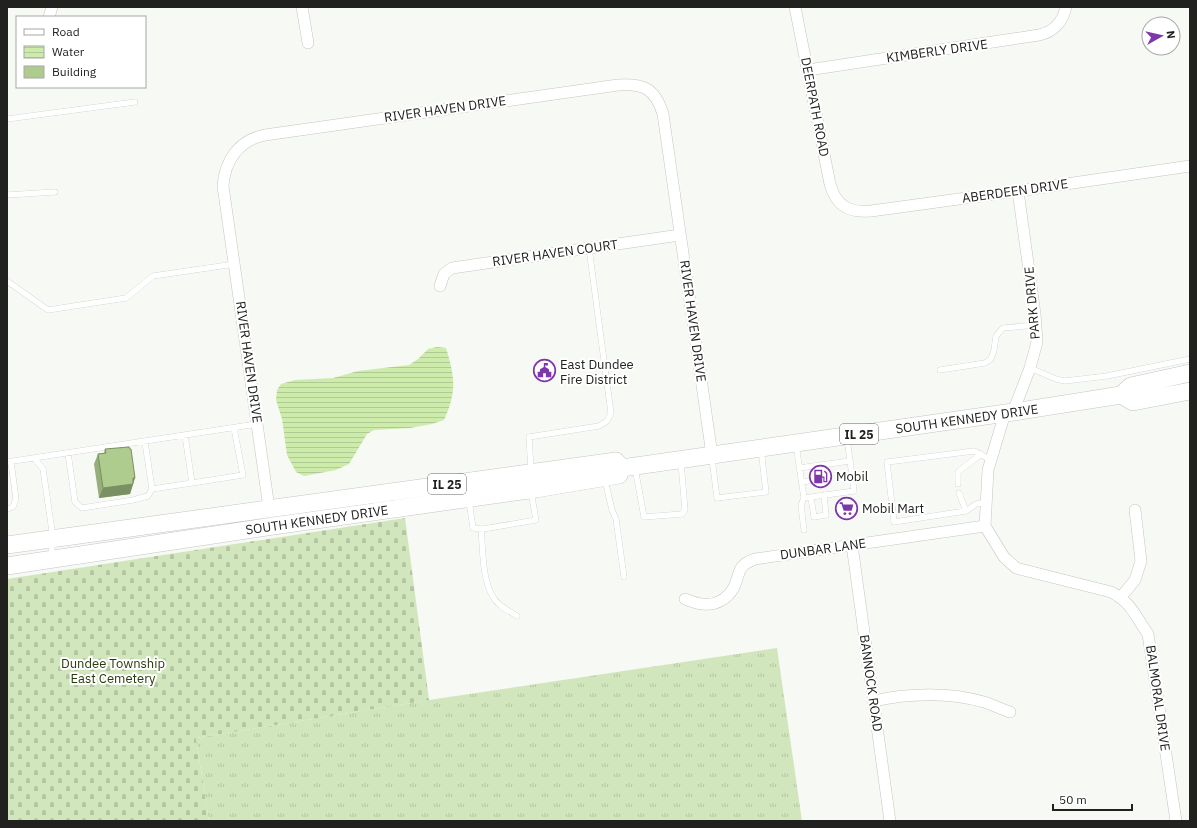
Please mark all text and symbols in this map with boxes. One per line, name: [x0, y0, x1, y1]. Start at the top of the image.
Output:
legend: [16, 16, 146, 88]
north arrow: [1141, 16, 1181, 56]
text: Road: [52, 24, 80, 39]
text: N: [1163, 30, 1178, 40]
street label: KIMBERLY DRIVE: [885, 35, 989, 67]
text: Water: [52, 44, 85, 59]
street label: DEERPATH ROAD: [797, 56, 833, 158]
text: Building: [52, 64, 97, 79]
street label: RIVER HAVEN DRIVE: [383, 92, 507, 126]
street label: ABERDEEN DRIVE: [961, 175, 1069, 207]
street label: RIVER HAVEN COURT: [491, 236, 619, 270]
street label: RIVER HAVEN DRIVE: [676, 259, 710, 383]
street label: PARK DRIVE: [1020, 266, 1044, 340]
street label: RIVER HAVEN DRIVE: [232, 300, 266, 424]
place label: East Dundee Fire District: [560, 356, 634, 388]
public building icon: East Dundee Fire District: [531, 358, 557, 384]
street label: SOUTH KENNEDY DRIVE: [895, 401, 1039, 437]
road number: IL 25: [840, 424, 878, 444]
fuel station icon: Mobil: [808, 463, 834, 489]
place label: Mobil: [836, 468, 869, 485]
road number: IL 25: [428, 474, 466, 494]
supermarket icon: Mobil Mart: [833, 495, 859, 521]
place label: Mobil Mart: [862, 500, 924, 517]
street label: SOUTH KENNEDY DRIVE: [245, 502, 389, 538]
street label: DUNBAR LANE: [779, 535, 867, 563]
street label: BANNOCK ROAD: [856, 633, 886, 733]
street label: BALMORAL DRIVE: [1142, 644, 1174, 752]
park label: Dundee Township East Cemetery: [61, 655, 165, 687]
scale bar: [1053, 786, 1132, 812]
text: 50 m: [1059, 792, 1087, 807]

